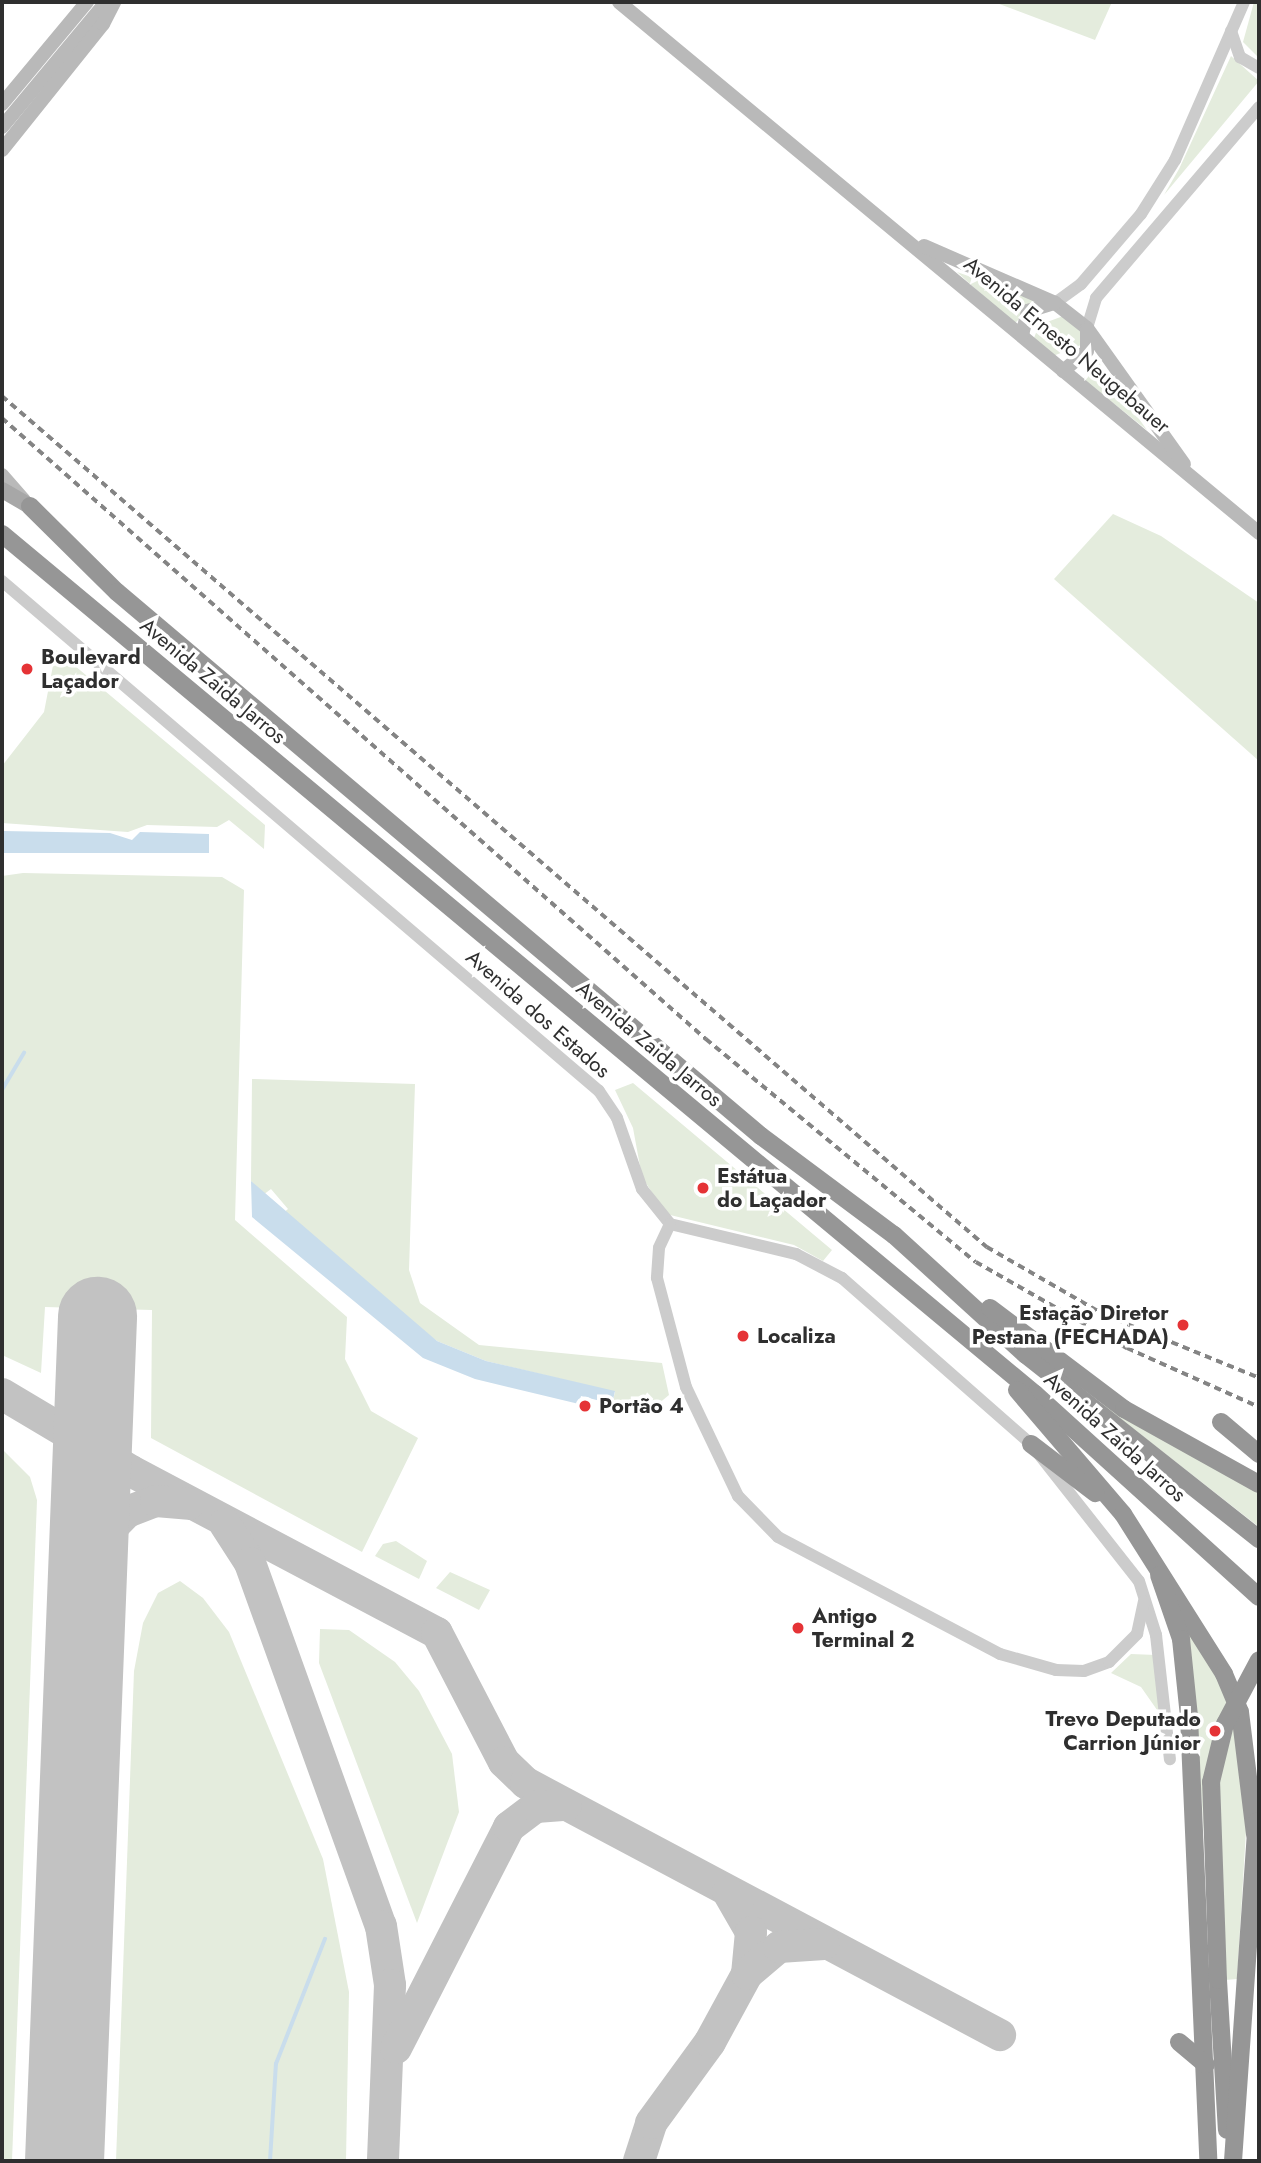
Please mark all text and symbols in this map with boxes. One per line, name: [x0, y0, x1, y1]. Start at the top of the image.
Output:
street label: Avenida Ernesto Neugebauer: [959, 251, 1175, 439]
street label: Avenida Zaida Jarros: [135, 613, 291, 749]
place label: Boulevard Laçador: [41, 644, 141, 694]
marker: Boulevard Laçador: [19, 661, 35, 677]
street label: Avenida dos Estados: [461, 945, 615, 1083]
street label: Avenida Zaida Jarros: [571, 976, 727, 1112]
place label: Estátua do Laçador: [717, 1163, 827, 1213]
marker: Estátua do Laçador: [695, 1180, 711, 1196]
place label: Estação Diretor Pestana (FECHADA): [972, 1300, 1169, 1350]
marker: Estação Diretor Pestana (FECHADA): [1175, 1317, 1191, 1333]
place label: Localiza: [757, 1323, 836, 1349]
marker: Localiza: [735, 1328, 751, 1344]
street label: Avenida Zaida Jarros: [1039, 1367, 1191, 1507]
place label: Portão 4: [599, 1393, 684, 1419]
marker: Portão 4: [577, 1398, 593, 1414]
place label: Antigo Terminal 2: [812, 1603, 915, 1653]
marker: Antigo Terminal 2: [790, 1620, 806, 1636]
place label: Trevo Deputado Carrion Júnior: [1046, 1706, 1201, 1756]
marker: Trevo Deputado Carrion Júnior: [1207, 1723, 1223, 1739]

